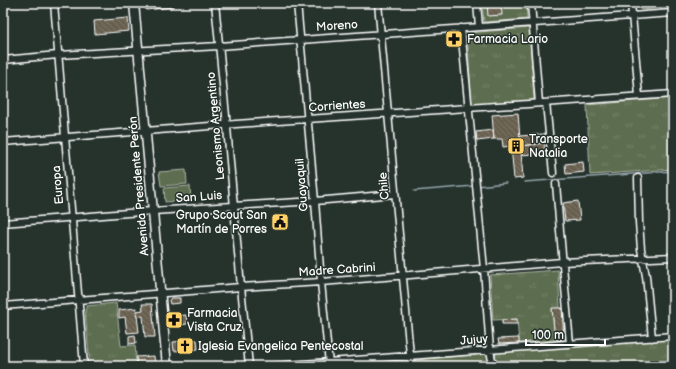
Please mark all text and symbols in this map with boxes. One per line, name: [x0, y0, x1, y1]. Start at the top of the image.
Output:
street label: Moreno: [316, 17, 359, 35]
pharmacy icon: Farmacia Lario: [444, 29, 464, 49]
place label: Farmacia Lario: [467, 32, 548, 47]
street label: Leonismo Argentino: [204, 71, 228, 181]
street label: Corrientes: [308, 97, 366, 115]
street label: Avenida Presidente Perón: [125, 115, 153, 256]
place label: Transporte Natalia: [529, 132, 588, 161]
building icon: Transporte Natalia: [506, 136, 526, 156]
street label: Guayaquil: [292, 158, 312, 212]
street label: Europa: [49, 165, 67, 205]
street label: Chile: [375, 172, 393, 200]
street label: San Luis: [175, 188, 223, 206]
place label: Grupo Scout San Martín de Porres: [176, 208, 267, 237]
public building icon: Grupo Scout San Martín de Porres: [270, 212, 290, 232]
street label: Madre Cabrini: [298, 260, 376, 280]
place label: Farmacia Vista Cruz: [187, 306, 242, 335]
pharmacy icon: Farmacia Vista Cruz: [164, 310, 184, 330]
scale bar: [526, 321, 605, 347]
text: 100 m: [532, 328, 564, 343]
street label: Jujuy: [459, 331, 489, 349]
church icon: Iglesia Evangelica Pentecostal: [175, 336, 195, 356]
place label: Iglesia Evangelica Pentecostal: [198, 339, 364, 354]

